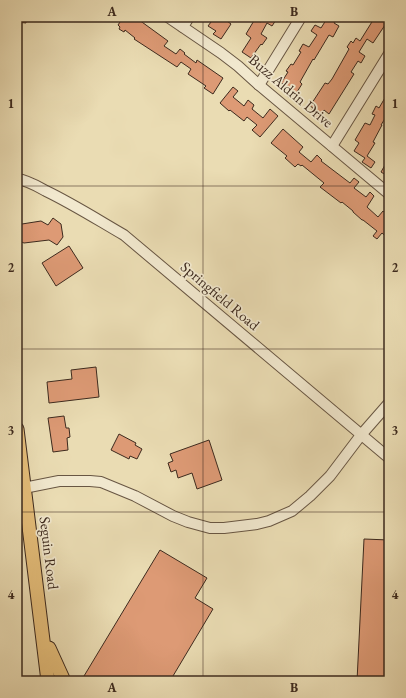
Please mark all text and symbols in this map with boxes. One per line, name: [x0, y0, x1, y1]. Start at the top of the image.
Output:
text: A: [106, 3, 117, 20]
text: B: [290, 3, 298, 20]
street label: Buzz Aldrin Drive: [245, 50, 337, 131]
text: 1: [8, 95, 15, 112]
text: 1: [392, 95, 399, 112]
street label: Springfield Road: [177, 257, 264, 334]
text: 2: [8, 259, 15, 276]
text: 2: [392, 259, 399, 276]
text: 3: [8, 422, 15, 439]
text: 3: [392, 422, 399, 439]
street label: Seguin Road: [36, 515, 63, 591]
text: 4: [8, 586, 15, 603]
text: 4: [392, 586, 399, 603]
text: A: [106, 679, 117, 696]
text: B: [290, 679, 298, 696]

